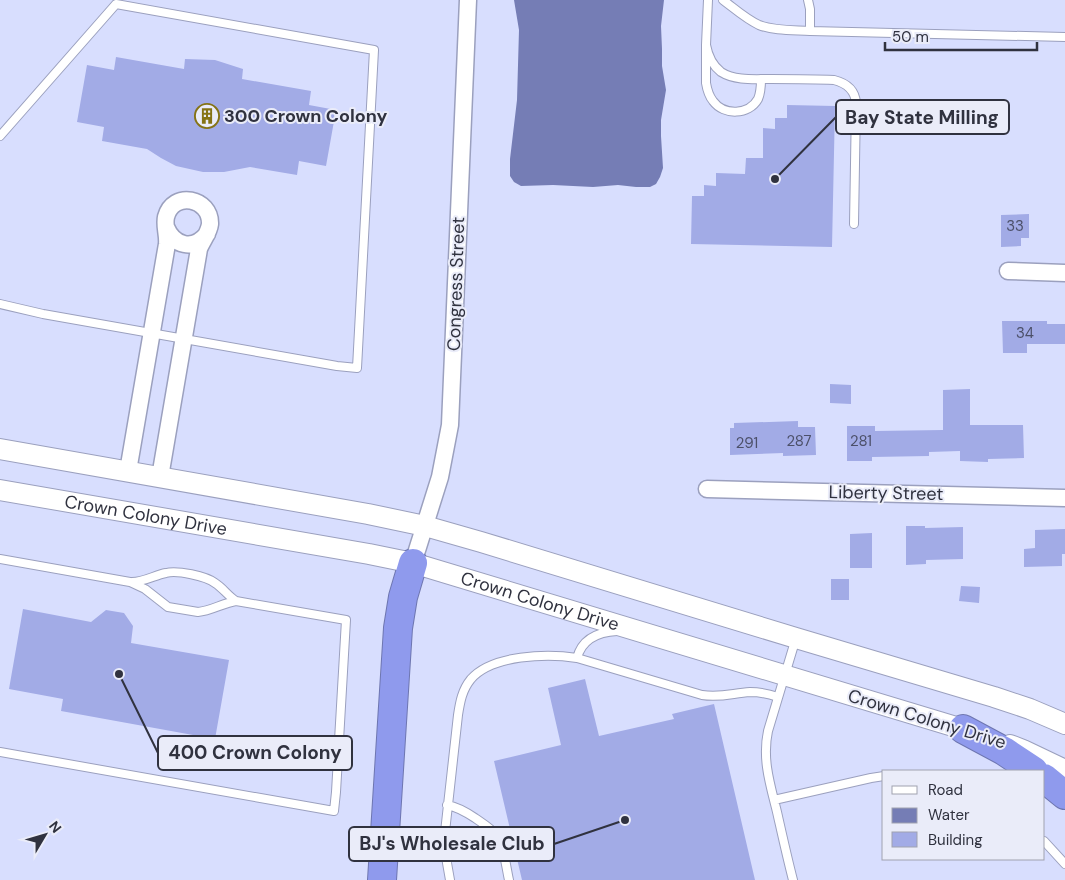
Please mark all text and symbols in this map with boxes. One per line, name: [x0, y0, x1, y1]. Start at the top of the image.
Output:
scale bar: [885, 20, 1038, 52]
text: 50 m: [892, 27, 929, 47]
callout: Bay State Milling: [836, 100, 1009, 134]
building icon: 300 Crown Colony: [194, 103, 220, 129]
place label: 300 Crown Colony: [224, 104, 388, 128]
text: Bay State Milling: [845, 105, 999, 130]
street label: Congress Street: [442, 216, 470, 352]
house number: 33: [1006, 216, 1024, 236]
house number: 34: [1016, 323, 1034, 343]
house number: 287: [786, 431, 812, 451]
house number: 281: [850, 431, 872, 451]
house number: 291: [736, 433, 758, 453]
street label: Liberty Street: [828, 480, 944, 506]
street label: Crown Colony Drive: [63, 489, 229, 541]
street label: Crown Colony Drive: [458, 566, 622, 637]
street label: Crown Colony Drive: [845, 684, 1009, 754]
callout: 400 Crown Colony: [158, 736, 352, 770]
text: 400 Crown Colony: [168, 740, 342, 765]
legend: [882, 770, 1045, 860]
text: Road: [928, 780, 963, 800]
text: Water: [928, 805, 970, 825]
north arrow: [20, 810, 70, 860]
text: N: [45, 817, 65, 837]
callout: BJ's Wholesale Club: [349, 827, 554, 861]
text: Building: [928, 830, 983, 850]
text: BJ's Wholesale Club: [359, 831, 545, 856]

